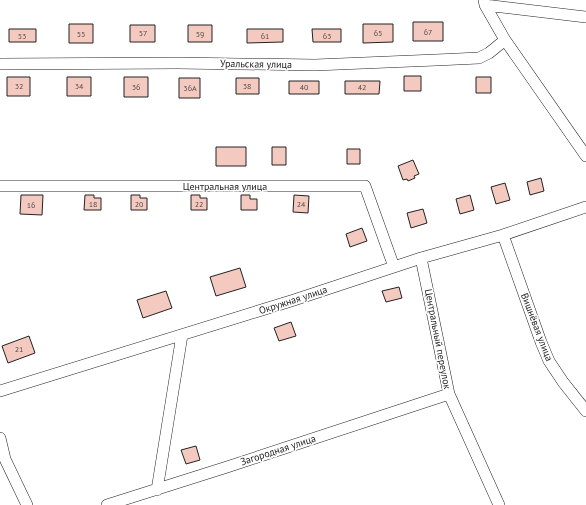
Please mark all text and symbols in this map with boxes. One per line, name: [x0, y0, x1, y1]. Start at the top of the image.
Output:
house number: 67: [424, 27, 432, 37]
house number: 57: [139, 28, 147, 38]
house number: 65: [374, 28, 382, 38]
house number: 55: [77, 29, 85, 39]
house number: 59: [196, 29, 204, 39]
house number: 53: [18, 31, 26, 41]
house number: 61: [261, 31, 269, 41]
house number: 63: [323, 31, 331, 41]
street label: Уральская улица: [220, 57, 292, 71]
house number: 32: [15, 81, 23, 91]
house number: 34: [75, 81, 84, 91]
house number: 38: [243, 81, 251, 91]
house number: 36: [132, 82, 140, 92]
house number: 40: [300, 82, 309, 92]
house number: 42: [358, 82, 366, 92]
house number: 36А: [183, 83, 197, 93]
street label: Центральная улица: [183, 180, 267, 193]
house number: 18: [89, 199, 97, 209]
house number: 20: [135, 199, 144, 209]
house number: 22: [195, 199, 203, 209]
house number: 24: [297, 199, 306, 209]
house number: 16: [27, 200, 35, 210]
street label: Окружная улица: [257, 283, 329, 317]
street label: Центральный переулок: [422, 288, 454, 390]
street label: Вишнёвая улица: [518, 291, 556, 363]
house number: 21: [15, 344, 23, 354]
street label: Загородная улица: [239, 432, 317, 468]

